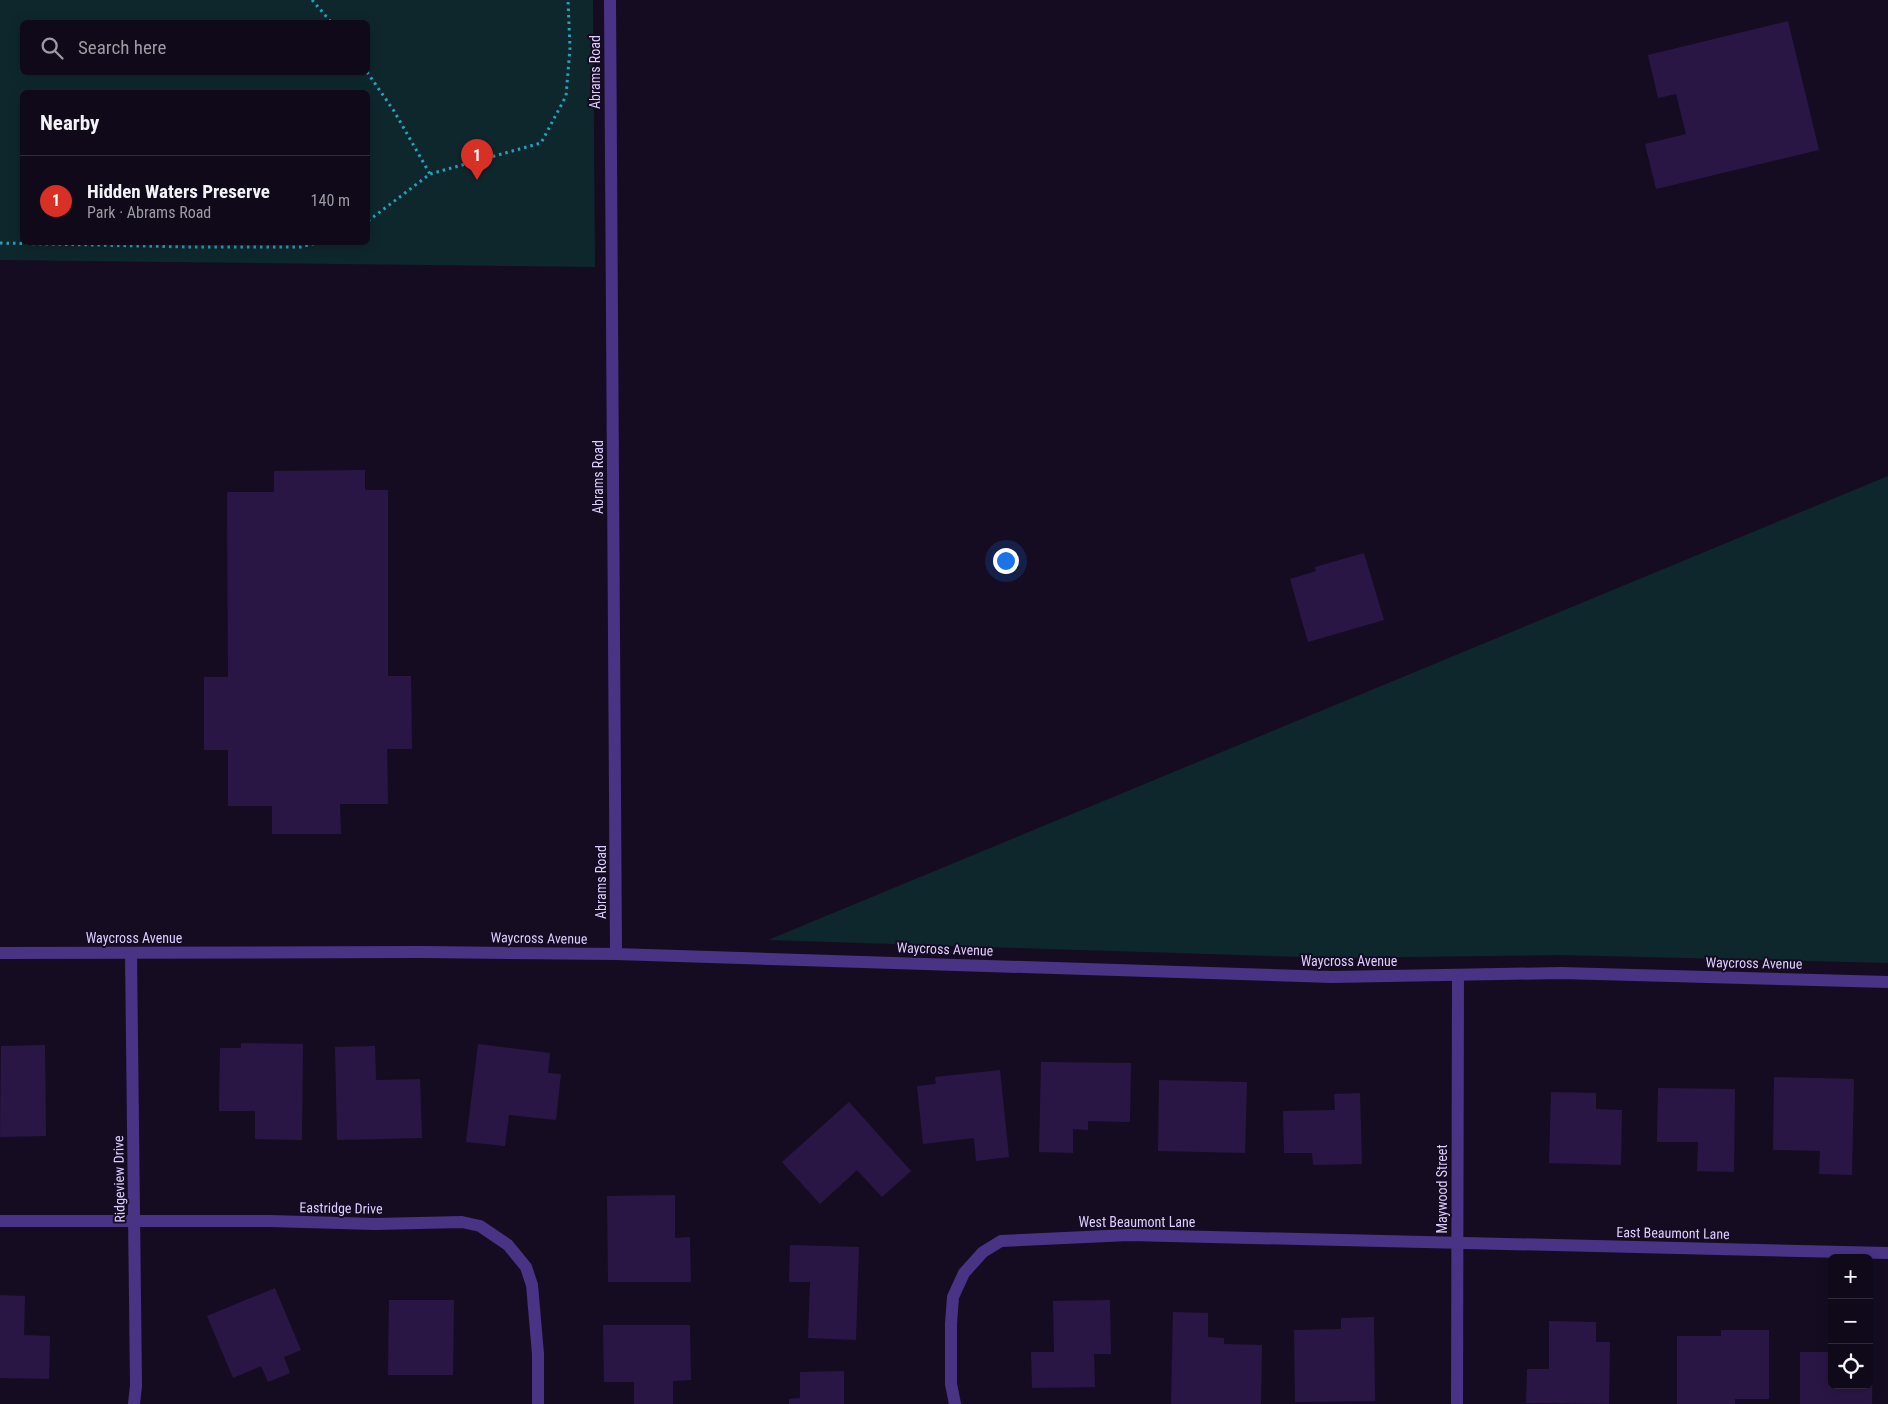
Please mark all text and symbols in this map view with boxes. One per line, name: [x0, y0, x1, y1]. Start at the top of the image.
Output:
search box: [20, 20, 370, 75]
icon: search: [38, 34, 66, 62]
street label: Abrams Road: [587, 35, 603, 109]
text: Search here: [78, 36, 166, 59]
text: Nearby: [40, 111, 99, 135]
pin: 1: [461, 139, 493, 180]
text: Hidden Waters Preserve: [87, 180, 270, 203]
text: 1: [52, 191, 60, 210]
text: 140 m: [311, 191, 350, 210]
text: Park · Abrams Road: [87, 203, 211, 222]
street label: Abrams Road: [590, 440, 606, 514]
your location: [993, 548, 1019, 574]
street label: Abrams Road: [593, 845, 609, 919]
street label: Waycross Avenue: [491, 929, 588, 947]
street label: Waycross Avenue: [86, 930, 183, 946]
street label: Waycross Avenue: [896, 939, 994, 959]
street label: Waycross Avenue: [1301, 953, 1398, 969]
street label: Waycross Avenue: [1706, 954, 1803, 972]
street label: Ridgeview Drive: [110, 1135, 128, 1223]
street label: Maywood Street: [1434, 1144, 1450, 1234]
street label: Eastridge Drive: [299, 1199, 383, 1217]
street label: West Beaumont Lane: [1079, 1214, 1196, 1230]
street label: East Beaumont Lane: [1616, 1224, 1730, 1242]
map controls: [1828, 1254, 1873, 1389]
button: +: [1828, 1254, 1873, 1299]
button: −: [1828, 1299, 1873, 1344]
button: locate: [1828, 1344, 1873, 1389]

